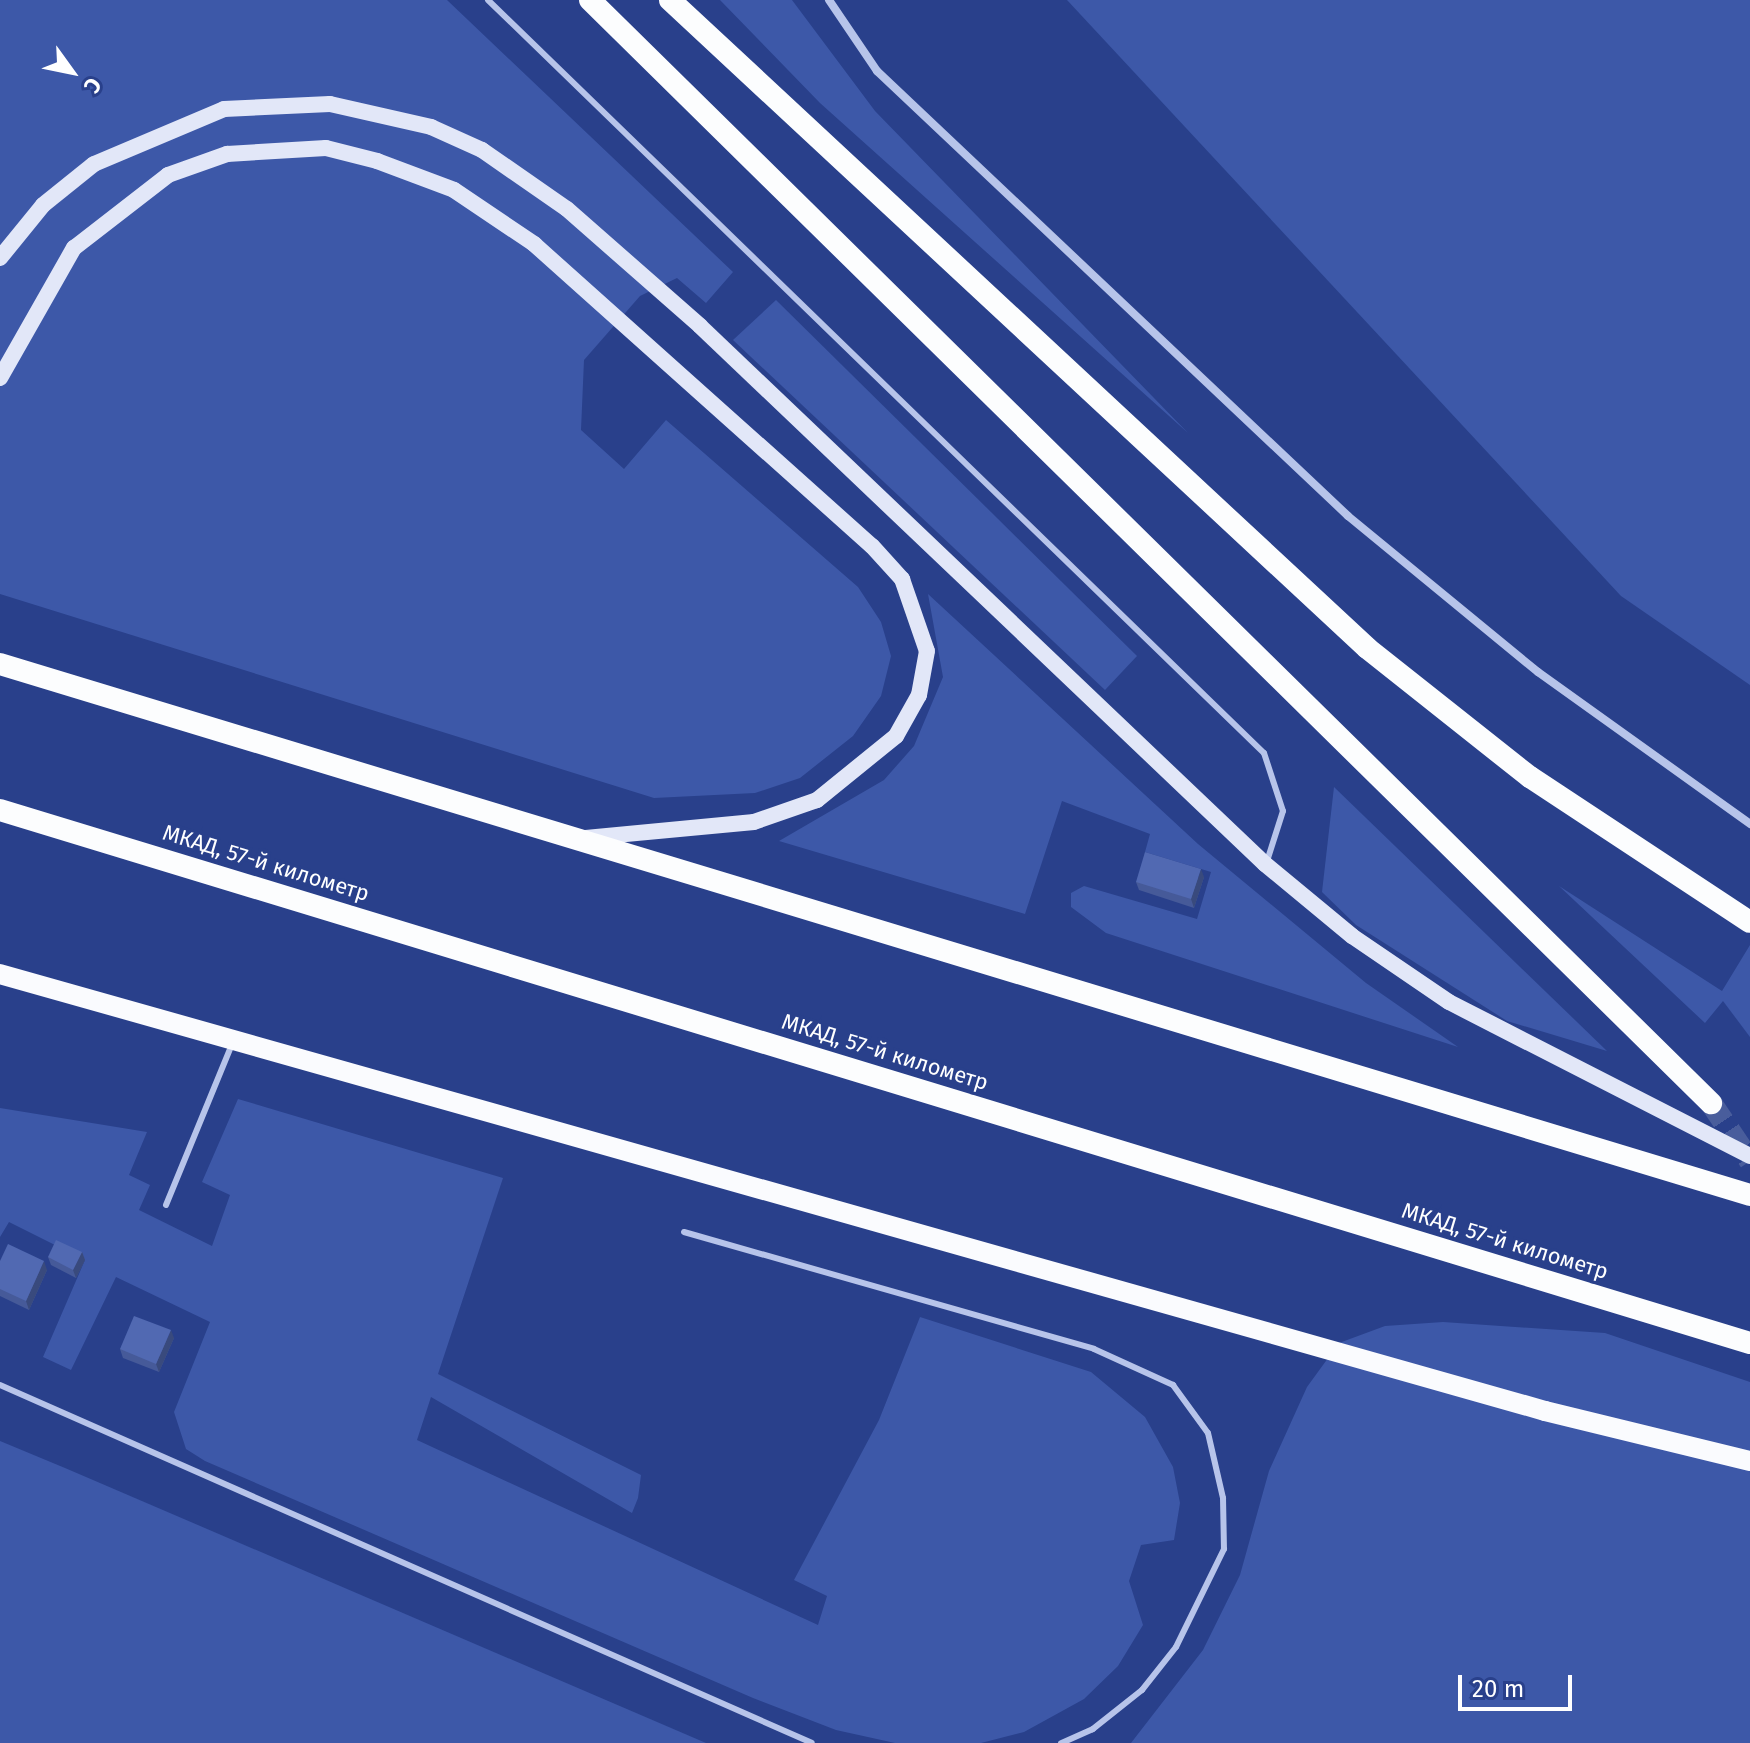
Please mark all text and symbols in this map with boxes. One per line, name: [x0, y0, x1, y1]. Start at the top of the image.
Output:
north arrow: [32, 32, 112, 112]
text: С: [78, 73, 107, 98]
street label: МКАД, 57-й километр: [159, 819, 373, 907]
street label: МКАД, 57-й километр: [778, 1008, 992, 1096]
street label: МКАД, 57-й километр: [1398, 1197, 1612, 1285]
scale bar: [1462, 1659, 1576, 1709]
text: 20 m: [1472, 1675, 1524, 1703]

